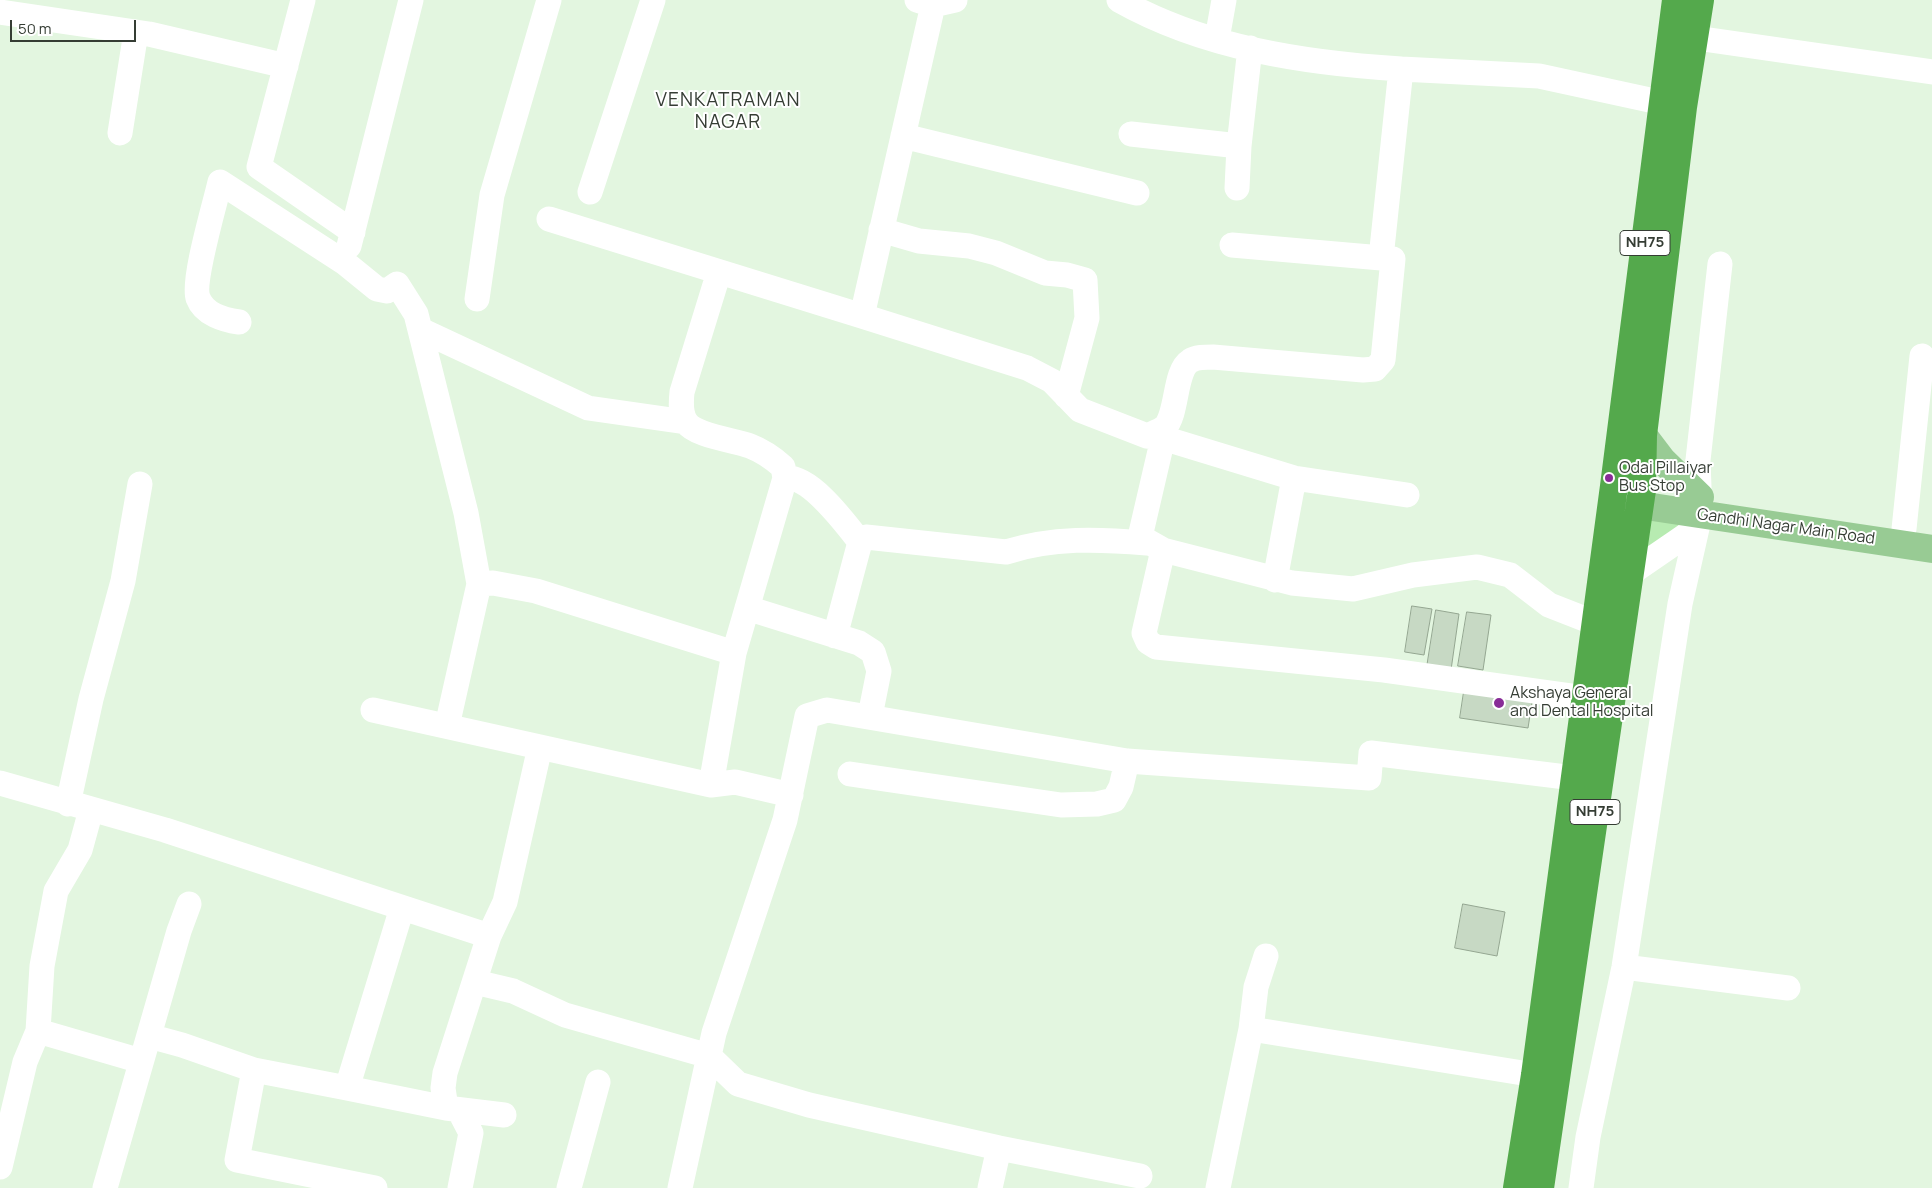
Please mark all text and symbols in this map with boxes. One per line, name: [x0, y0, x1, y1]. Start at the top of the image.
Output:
scale bar: [12, 10, 139, 42]
text: 50 m: [18, 18, 52, 39]
district label: VENKATRAMAN NAGAR: [654, 90, 802, 134]
road number: NH75: [1620, 230, 1670, 256]
place label: Odai Pillaiyar Bus Stop: [1619, 459, 1712, 497]
marker: Odai Pillaiyar Bus Stop: [1603, 472, 1615, 484]
street label: Gandhi Nagar Main Road: [1696, 505, 1876, 549]
place label: Akshaya General and Dental Hospital: [1510, 684, 1654, 722]
marker: Akshaya General and Dental Hospital: [1492, 696, 1506, 710]
road number: NH75: [1570, 800, 1620, 824]

